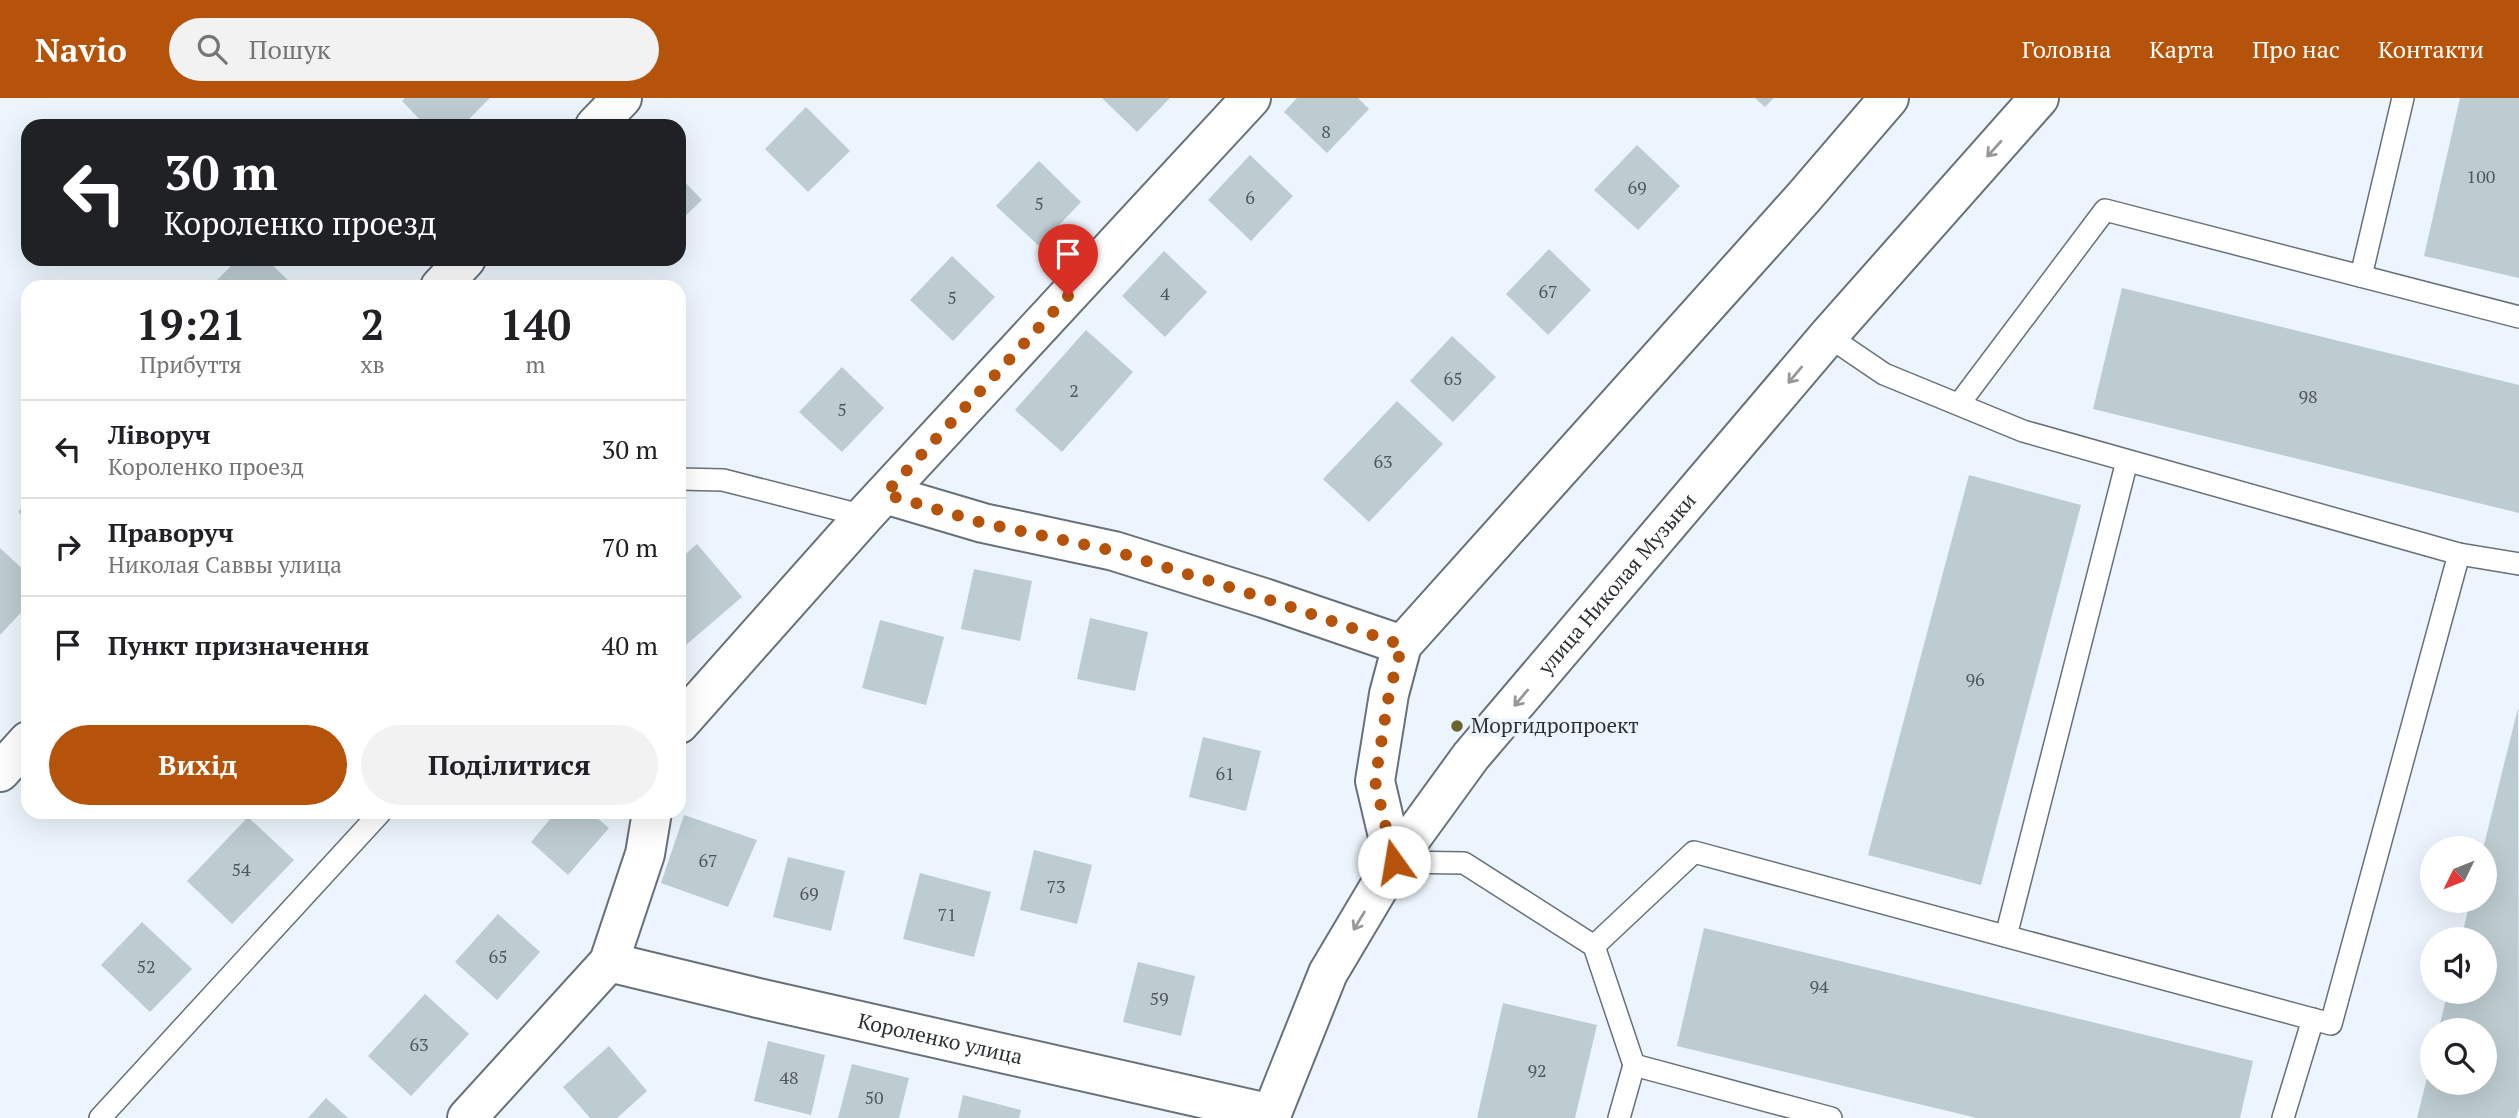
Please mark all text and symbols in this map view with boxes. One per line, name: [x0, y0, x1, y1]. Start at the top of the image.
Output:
search box: [169, 18, 659, 81]
text: Navio: [35, 28, 127, 71]
icon: search: [193, 30, 231, 68]
text: Пошук: [249, 32, 331, 66]
text: Головна: [2022, 33, 2111, 65]
text: Карта: [2149, 33, 2214, 65]
text: Про нас: [2252, 33, 2340, 65]
text: Контакти: [2378, 33, 2484, 65]
house number: 8: [1321, 119, 1331, 143]
text: 30 m: [164, 139, 278, 204]
one-way arrow: [1986, 140, 2002, 158]
icon: left: [49, 147, 140, 238]
house number: 100: [2467, 164, 2495, 188]
house number: 69: [1627, 175, 1647, 199]
house number: 6: [1245, 185, 1255, 209]
house number: 5: [1034, 191, 1044, 215]
text: Короленко проезд: [164, 202, 437, 244]
pin: [1038, 224, 1098, 296]
icon: arrive: [1049, 235, 1087, 273]
house number: 67: [1538, 279, 1558, 303]
house number: 4: [1160, 281, 1170, 305]
house number: 5: [947, 285, 957, 309]
text: 19:21: [136, 296, 245, 352]
text: 2: [361, 296, 384, 352]
text: 140: [500, 296, 571, 352]
text: Прибуття: [140, 349, 242, 380]
text: хв: [361, 349, 385, 380]
text: m: [525, 349, 545, 380]
house number: 65: [1443, 366, 1463, 390]
one-way arrow: [1787, 366, 1803, 384]
house number: 2: [1069, 378, 1079, 402]
house number: 98: [2298, 384, 2318, 408]
house number: 5: [837, 397, 847, 421]
text: Ліворуч: [108, 417, 211, 451]
icon: left: [49, 430, 87, 468]
text: 30 m: [602, 432, 658, 466]
house number: 63: [1373, 449, 1393, 473]
text: Короленко проезд: [108, 451, 304, 482]
street label: улица Николая Музыки: [1530, 486, 1702, 681]
text: Праворуч: [108, 515, 234, 549]
icon: right: [49, 528, 87, 566]
text: 70 m: [602, 530, 658, 564]
text: Николая Саввы улица: [108, 549, 342, 580]
icon: arrive: [49, 626, 87, 664]
text: Пункт призначення: [108, 628, 369, 662]
text: 40 m: [602, 628, 658, 662]
house number: 96: [1965, 667, 1985, 691]
one-way arrow: [1513, 688, 1528, 706]
place label: Моргидропроект: [1471, 711, 1639, 739]
marker: Моргидропроект: [1449, 718, 1465, 734]
button: Вихід: [49, 725, 347, 805]
button: Поділитися: [361, 725, 658, 805]
house number: 61: [1215, 761, 1235, 785]
position arrow: [1357, 825, 1431, 899]
north arrow: [2420, 836, 2497, 914]
map controls: [2420, 836, 2497, 1095]
house number: 67: [698, 848, 718, 872]
house number: 54: [231, 857, 251, 881]
house number: 73: [1046, 874, 1066, 898]
house number: 69: [799, 881, 819, 905]
house number: 71: [937, 902, 957, 926]
one-way arrow: [1351, 911, 1365, 931]
button: sound: [2420, 927, 2497, 1004]
house number: 65: [488, 944, 508, 968]
house number: 52: [136, 954, 156, 978]
house number: 94: [1809, 974, 1829, 998]
house number: 59: [1149, 986, 1169, 1010]
street label: Короленко улица: [855, 1006, 1026, 1070]
button: search: [2420, 1018, 2497, 1095]
house number: 63: [409, 1032, 429, 1056]
house number: 92: [1527, 1058, 1547, 1082]
house number: 48: [779, 1065, 799, 1089]
house number: 50: [864, 1085, 884, 1109]

